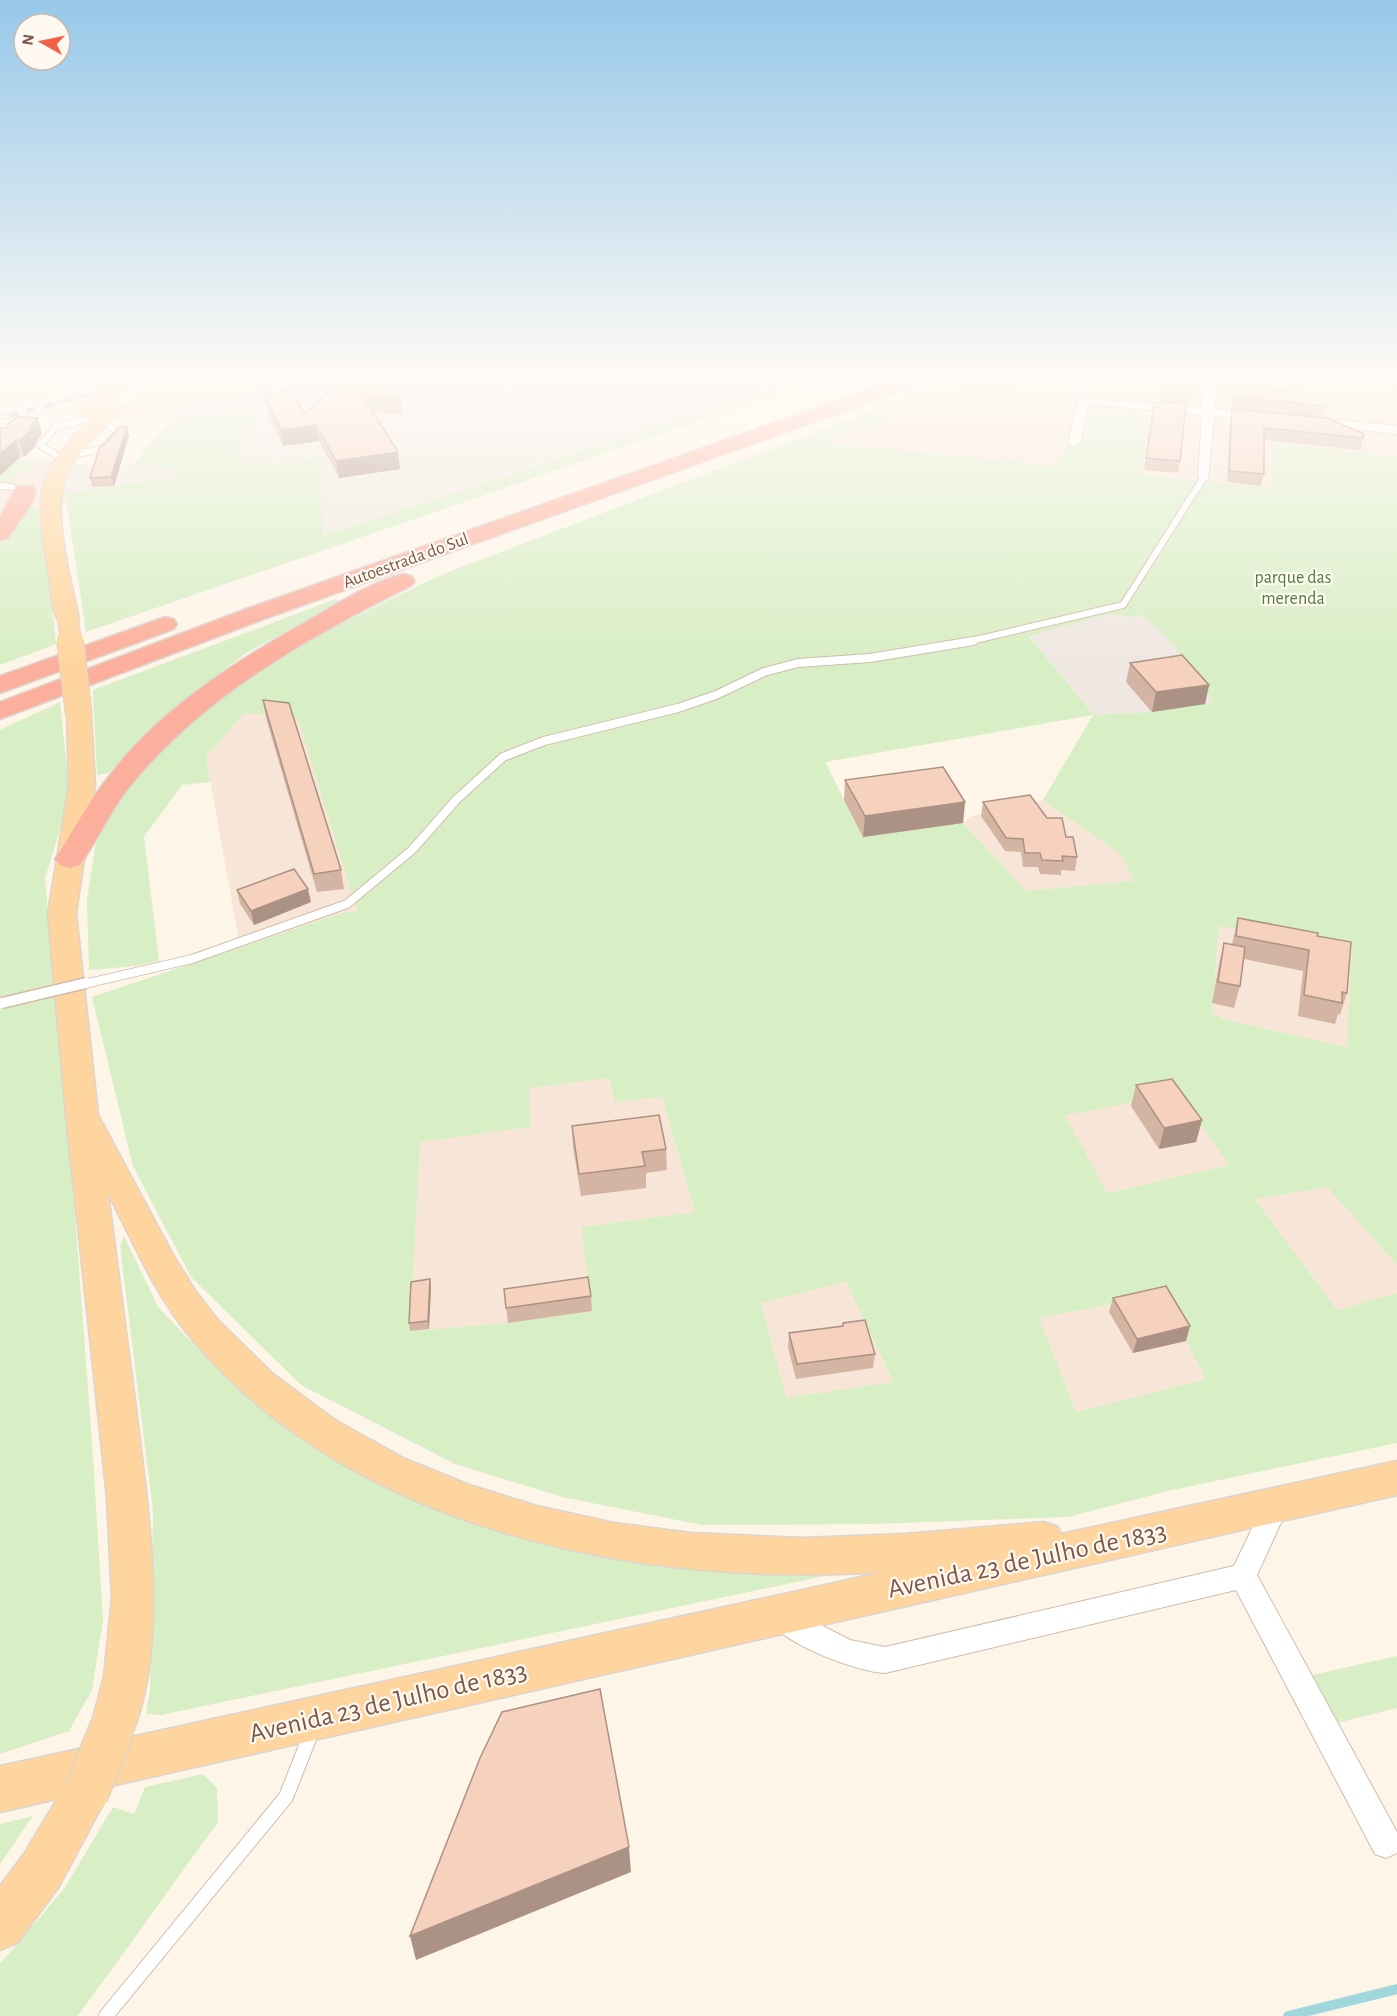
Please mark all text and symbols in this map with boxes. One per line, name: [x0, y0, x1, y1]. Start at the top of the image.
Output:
north arrow: [12, 12, 72, 72]
text: N: [19, 33, 37, 47]
street label: Autoestrada do Sul: [341, 530, 471, 592]
park label: parque das merenda: [1254, 569, 1332, 608]
street label: Avenida 23 de Julho de 1833: [885, 1517, 1169, 1603]
street label: Avenida 23 de Julho de 1833: [246, 1657, 530, 1747]

